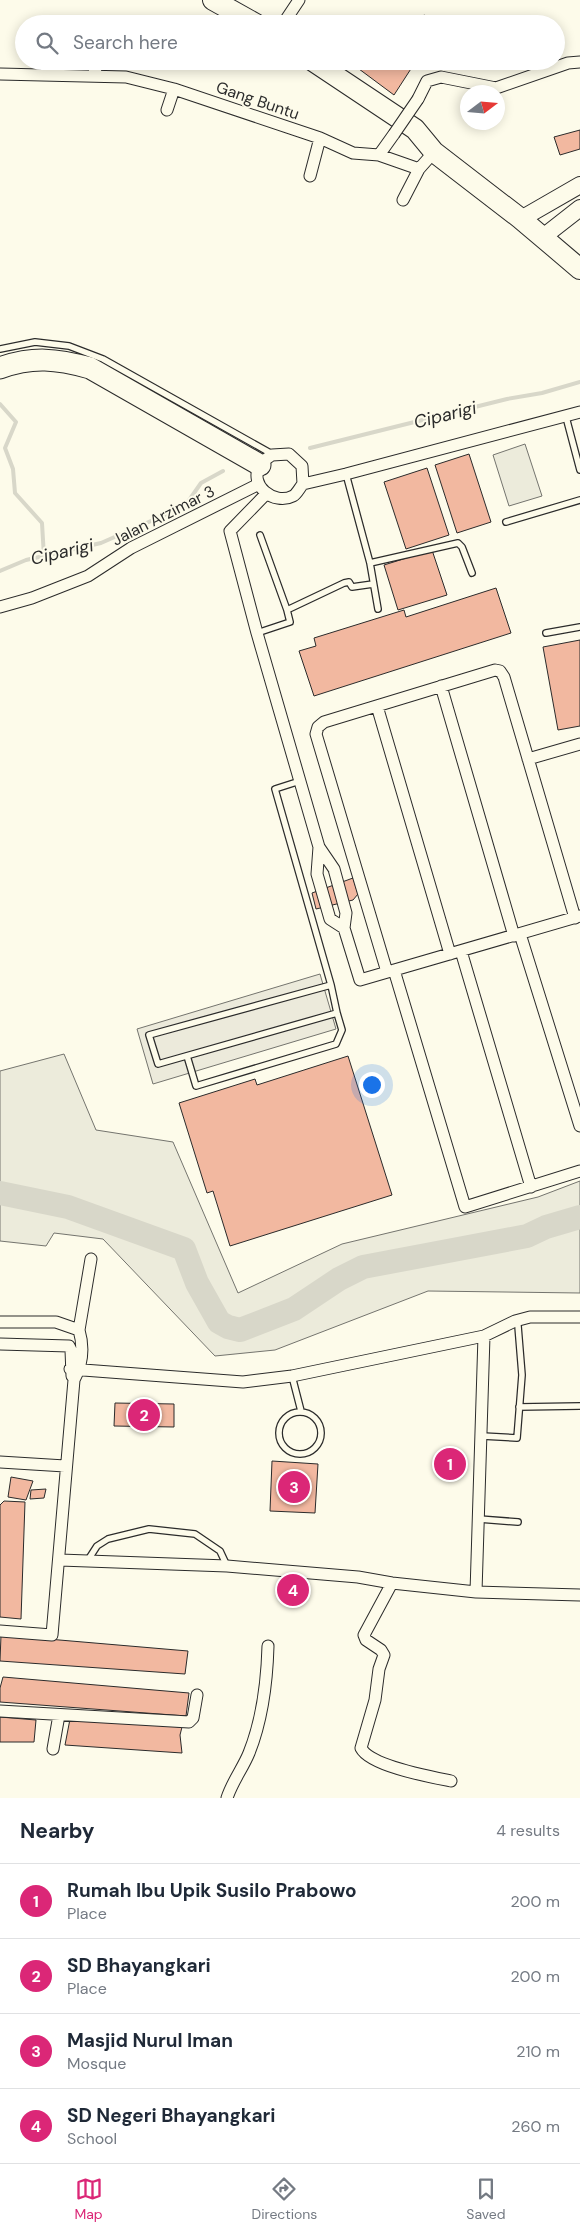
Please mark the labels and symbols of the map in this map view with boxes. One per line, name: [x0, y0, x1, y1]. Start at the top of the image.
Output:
street label: Gang Buntu: [213, 76, 302, 125]
north arrow: [460, 85, 505, 130]
water label: Ciparigi: [411, 395, 479, 434]
street label: Jalan Arzimar 3: [108, 480, 218, 550]
water label: Ciparigi: [28, 533, 96, 571]
your location: [359, 1072, 385, 1098]
pin: 2: [128, 1396, 160, 1434]
pin: 1: [434, 1445, 466, 1483]
pin: 3: [278, 1468, 310, 1506]
pin: 4: [277, 1571, 309, 1609]

